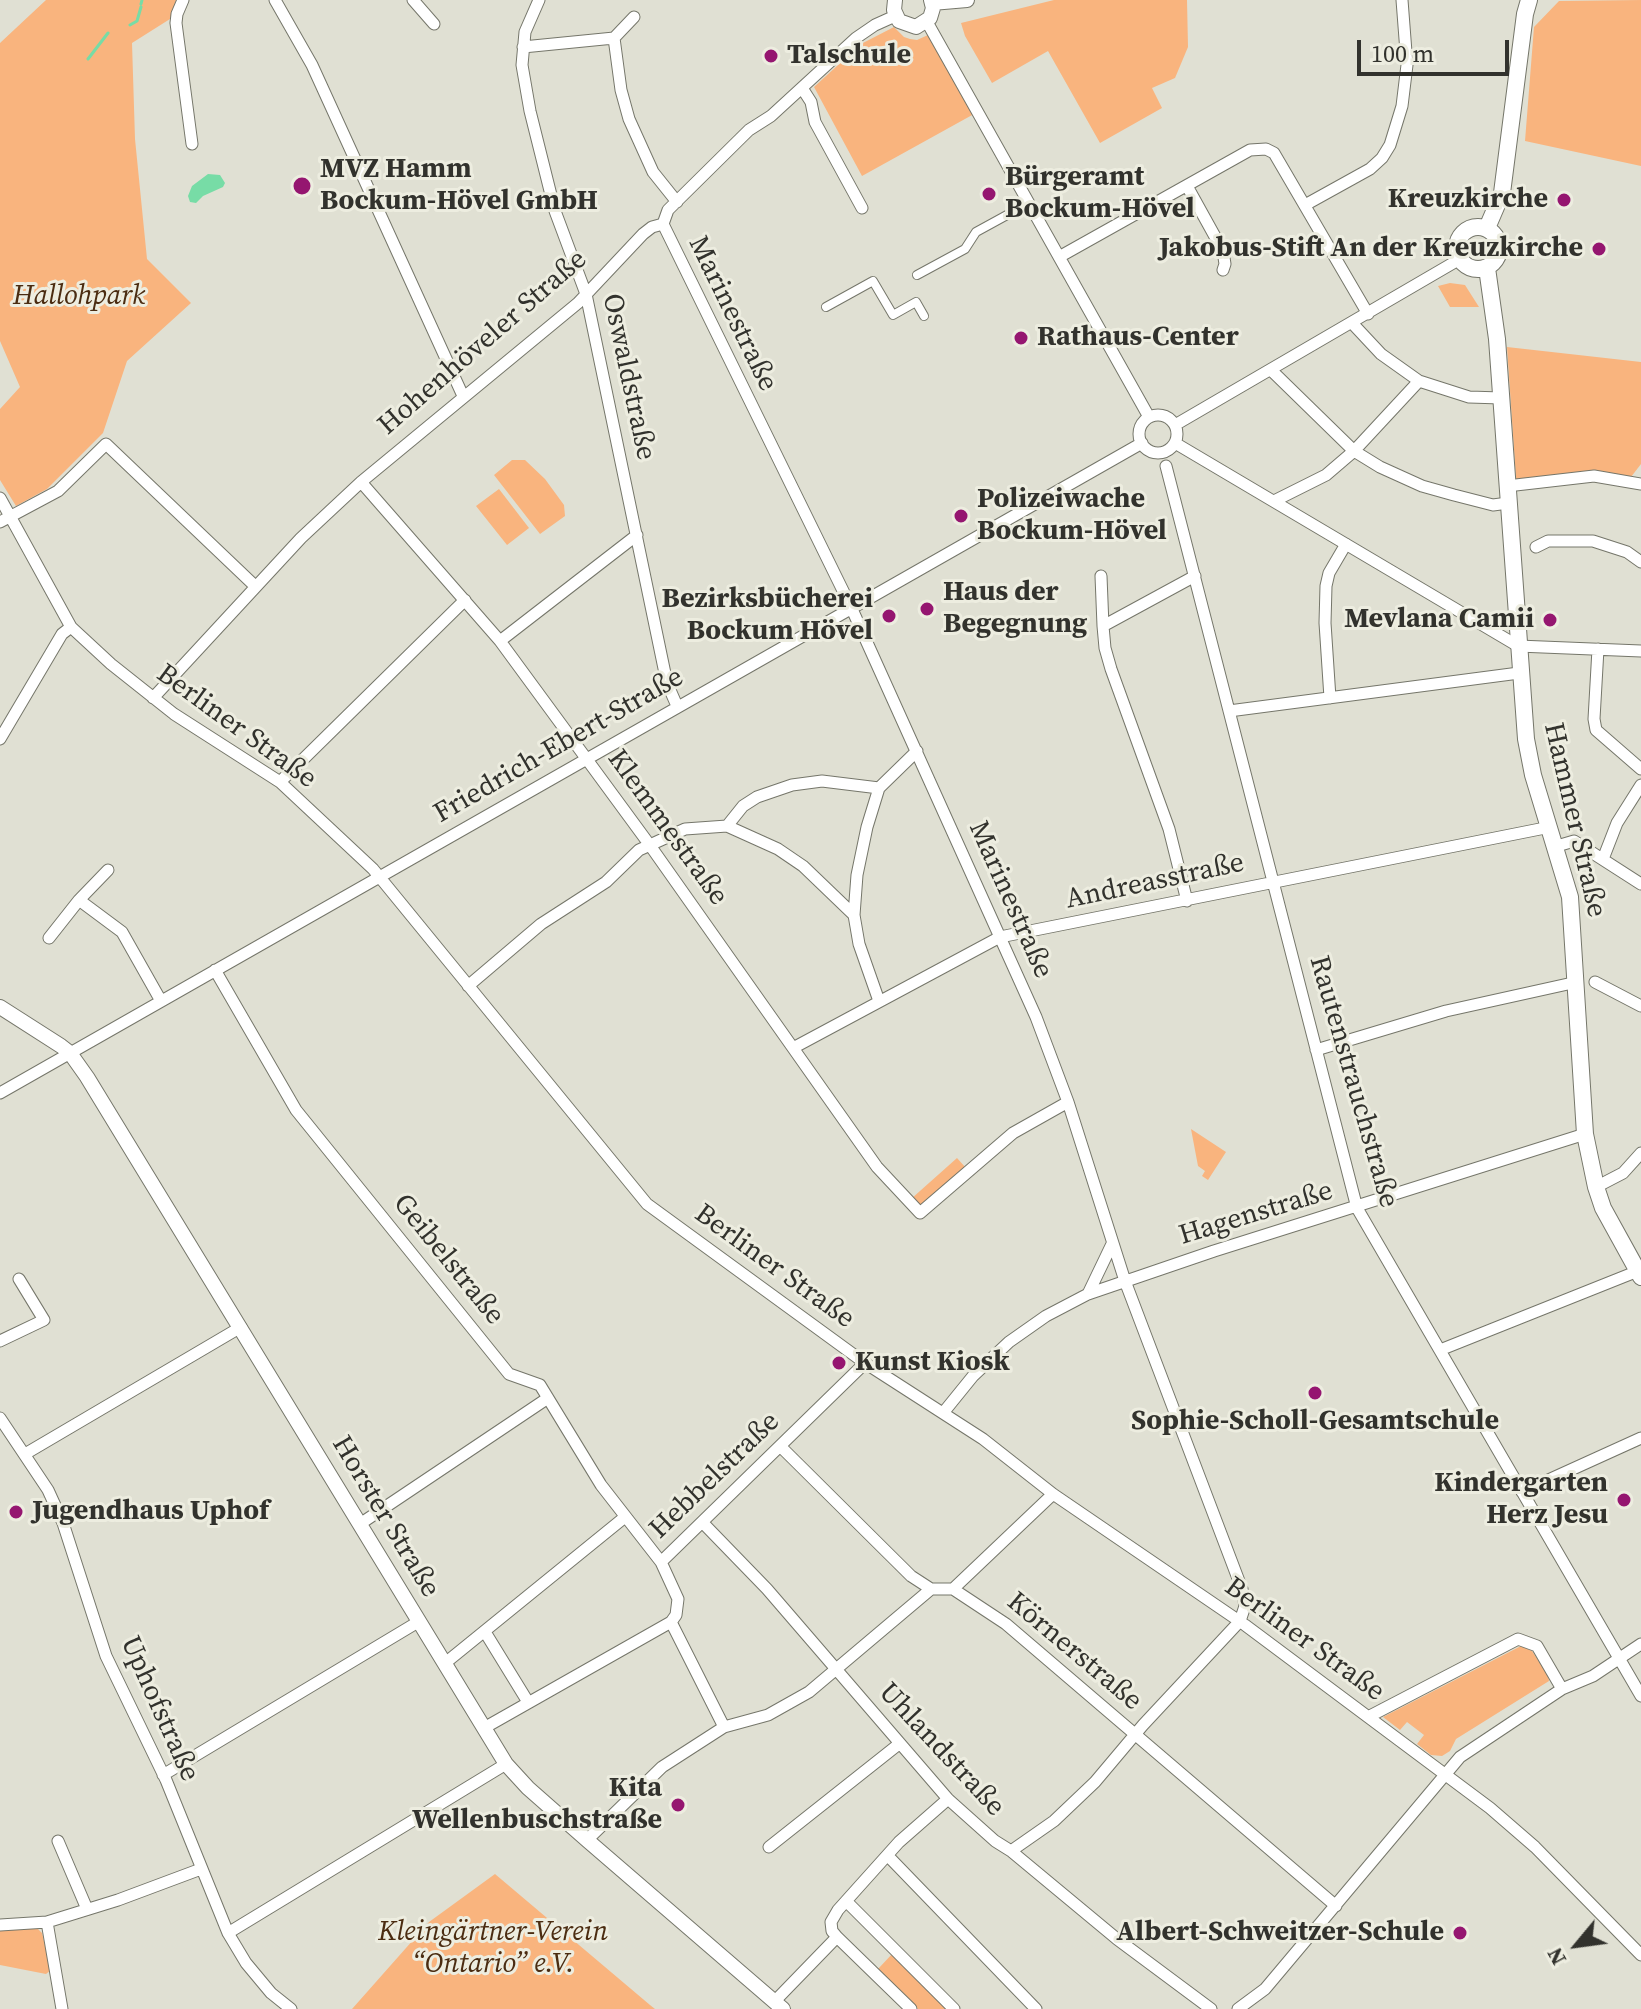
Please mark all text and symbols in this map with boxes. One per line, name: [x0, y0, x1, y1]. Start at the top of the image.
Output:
scale bar: [1361, 24, 1513, 74]
text: 100 m: [1371, 37, 1434, 70]
place label: Talschule: [787, 39, 911, 73]
marker: Talschule: [762, 47, 780, 65]
place label: MVZ Hamm Bockum-Hövel GmbH: [320, 153, 598, 219]
place label: Bürgeramt Bockum-Hövel: [1005, 161, 1195, 227]
marker: MVZ Hamm Bockum-Hövel GmbH: [291, 175, 313, 197]
place label: Kreuzkirche: [1388, 183, 1548, 217]
marker: Bürgeramt Bockum-Hövel: [980, 185, 998, 203]
marker: Kreuzkirche: [1555, 191, 1573, 209]
street label: Marinestraße: [680, 231, 784, 397]
place label: Jakobus-Stift An der Kreuzkirche: [1159, 232, 1583, 266]
marker: Jakobus-Stift An der Kreuzkirche: [1590, 240, 1608, 258]
street label: Hohenhöveler Straße: [372, 243, 594, 443]
park label: Hallohpark: [13, 280, 145, 314]
street label: Oswaldstraße: [594, 291, 662, 463]
place label: Rathaus-Center: [1037, 321, 1239, 355]
marker: Rathaus-Center: [1012, 329, 1030, 347]
place label: Polizeiwache Bockum-Hövel: [977, 483, 1167, 549]
marker: Polizeiwache Bockum-Hövel: [952, 507, 970, 525]
place label: Haus der Begegnung: [943, 576, 1087, 642]
place label: Bezirksbücherei Bockum Hövel: [661, 583, 873, 649]
marker: Haus der Begegnung: [918, 600, 936, 618]
place label: Mevlana Camii: [1344, 603, 1534, 637]
marker: Bezirksbücherei Bockum Hövel: [880, 607, 898, 625]
marker: Mevlana Camii: [1541, 611, 1559, 629]
street label: Berliner Straße: [149, 658, 323, 796]
street label: Friedrich-Ebert-Straße: [428, 661, 690, 831]
street label: Hammer Straße: [1535, 720, 1613, 920]
street label: Klemmestraße: [599, 744, 735, 912]
street label: Marinestraße: [960, 816, 1060, 984]
street label: Andreasstraße: [1063, 847, 1247, 917]
street label: Rautenstrauchstraße: [1301, 952, 1405, 1212]
street label: Hagenstraße: [1175, 1175, 1337, 1253]
street label: Geibelstraße: [385, 1188, 511, 1332]
street label: Berliner Straße: [687, 1198, 861, 1336]
place label: Kunst Kiosk: [855, 1346, 1010, 1380]
marker: Kunst Kiosk: [830, 1354, 848, 1372]
marker: Sophie-Scholl-Gesamtschule: [1306, 1384, 1324, 1402]
place label: Sophie-Scholl-Gesamtschule: [1131, 1405, 1499, 1439]
street label: Hebbelstraße: [643, 1406, 787, 1546]
street label: Horster Straße: [324, 1430, 446, 1604]
place label: Kindergarten Herz Jesu: [1434, 1467, 1608, 1533]
marker: Kindergarten Herz Jesu: [1615, 1491, 1633, 1509]
place label: Jugendhaus Uphof: [32, 1495, 269, 1529]
marker: Jugendhaus Uphof: [7, 1503, 25, 1521]
street label: Berliner Straße: [1217, 1571, 1391, 1709]
street label: Körnerstraße: [1000, 1586, 1148, 1718]
street label: Uphofstraße: [112, 1631, 206, 1787]
street label: Uhlandstraße: [871, 1676, 1011, 1824]
place label: Kita Wellenbuschstraße: [412, 1772, 662, 1838]
marker: Kita Wellenbuschstraße: [669, 1796, 687, 1814]
north arrow: [1537, 1905, 1617, 1985]
park label: Kleingärtner-Verein “Ontario” e.V.: [378, 1916, 608, 1982]
place label: Albert-Schweitzer-Schule: [1116, 1916, 1444, 1950]
marker: Albert-Schweitzer-Schule: [1451, 1924, 1469, 1942]
text: N: [1539, 1942, 1573, 1971]

